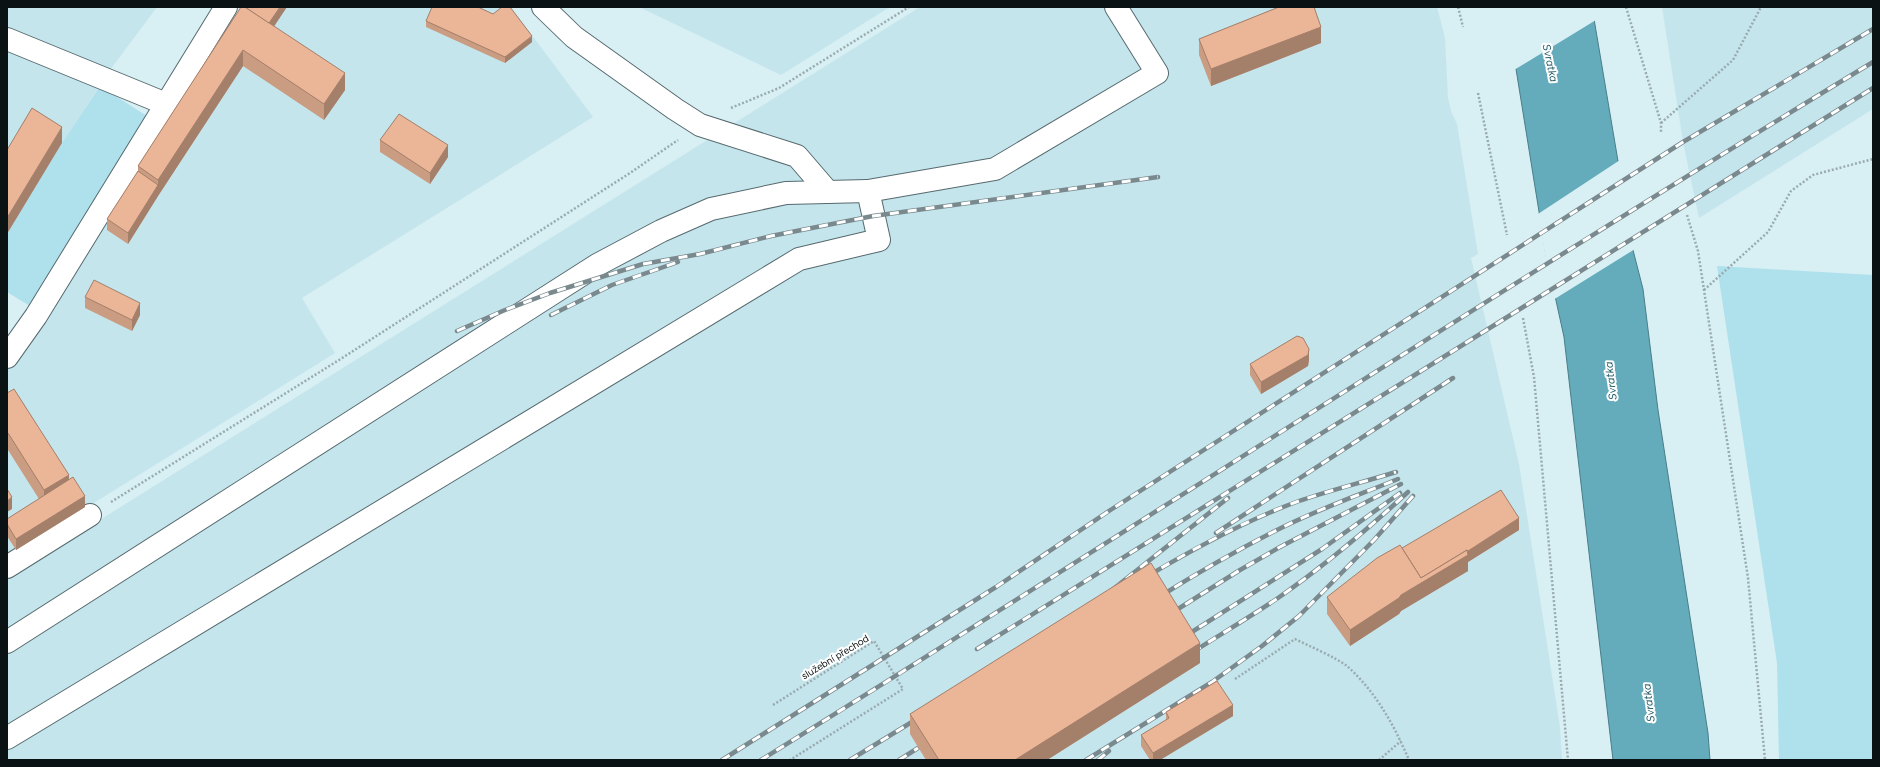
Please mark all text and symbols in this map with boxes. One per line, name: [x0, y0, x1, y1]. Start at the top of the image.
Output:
water label: Svratka: [1540, 43, 1560, 84]
water label: Svratka: [1602, 361, 1620, 401]
street label: služební přechod: [799, 632, 871, 682]
water label: Svratka: [1640, 683, 1658, 723]

